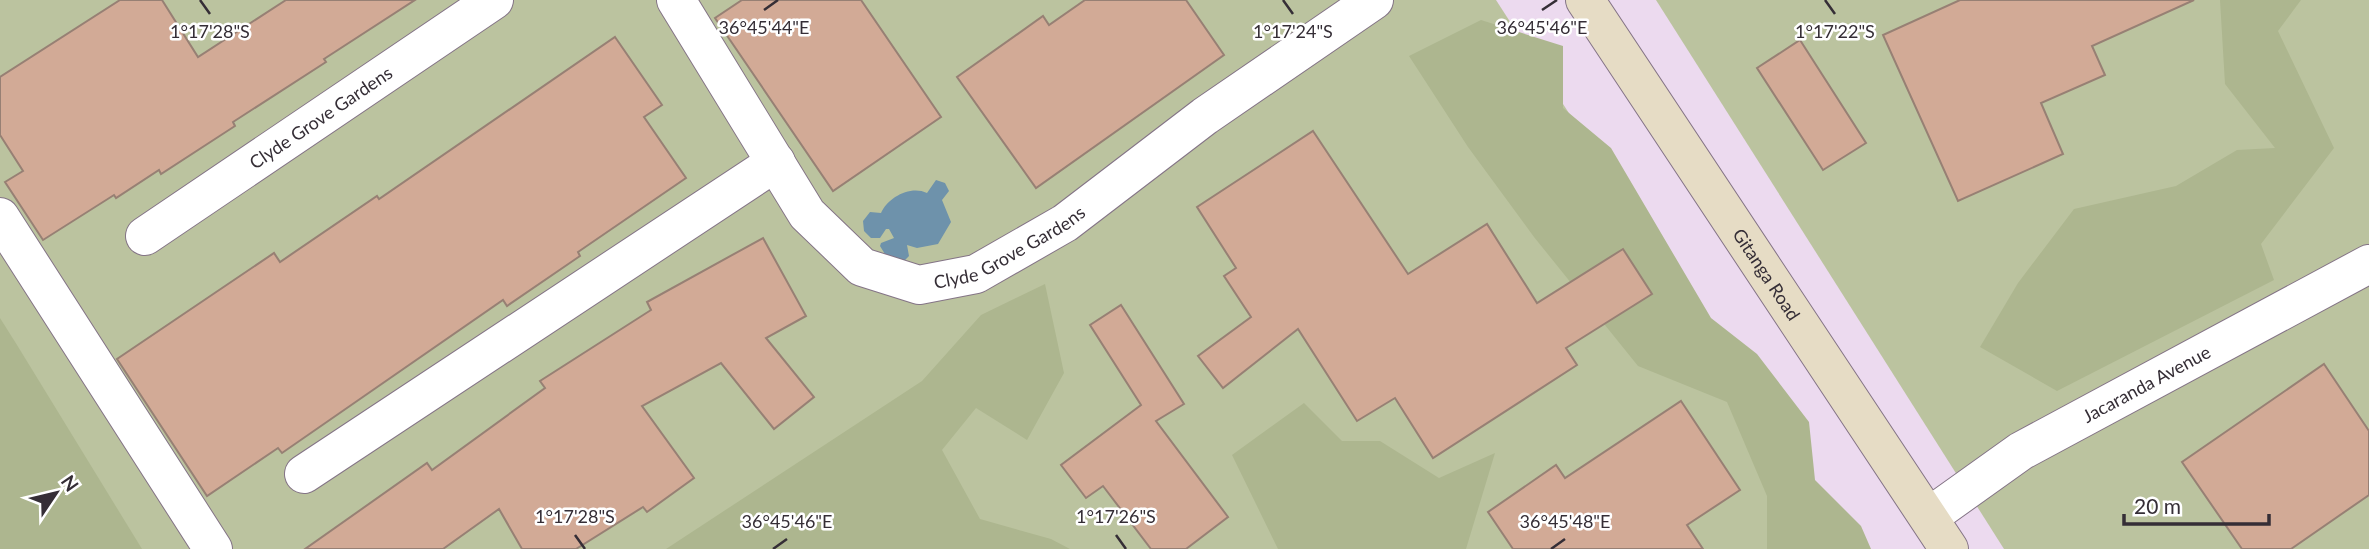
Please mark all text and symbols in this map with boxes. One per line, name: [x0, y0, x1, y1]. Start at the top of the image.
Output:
text: 36°45'44"E: [719, 16, 809, 38]
text: 36°45'46"E: [1497, 16, 1587, 38]
text: 1°17'28"S: [170, 20, 250, 42]
text: 1°17'24"S: [1253, 20, 1333, 42]
text: 1°17'22"S: [1795, 20, 1875, 42]
street label: Clyde Grove Gardens: [245, 61, 396, 173]
street label: Clyde Grove Gardens: [932, 201, 1089, 293]
street label: Gitanga Road: [1728, 224, 1805, 324]
street label: Jacaranda Avenue: [2079, 340, 2214, 427]
north arrow: [21, 458, 91, 528]
text: N: [57, 470, 84, 496]
scale bar: [2124, 482, 2269, 526]
text: 20 m: [2134, 493, 2181, 518]
text: 1°17'28"S: [535, 505, 615, 527]
text: 1°17'26"S: [1076, 505, 1156, 527]
text: 36°45'46"E: [742, 510, 832, 532]
text: 36°45'48"E: [1520, 510, 1610, 532]

